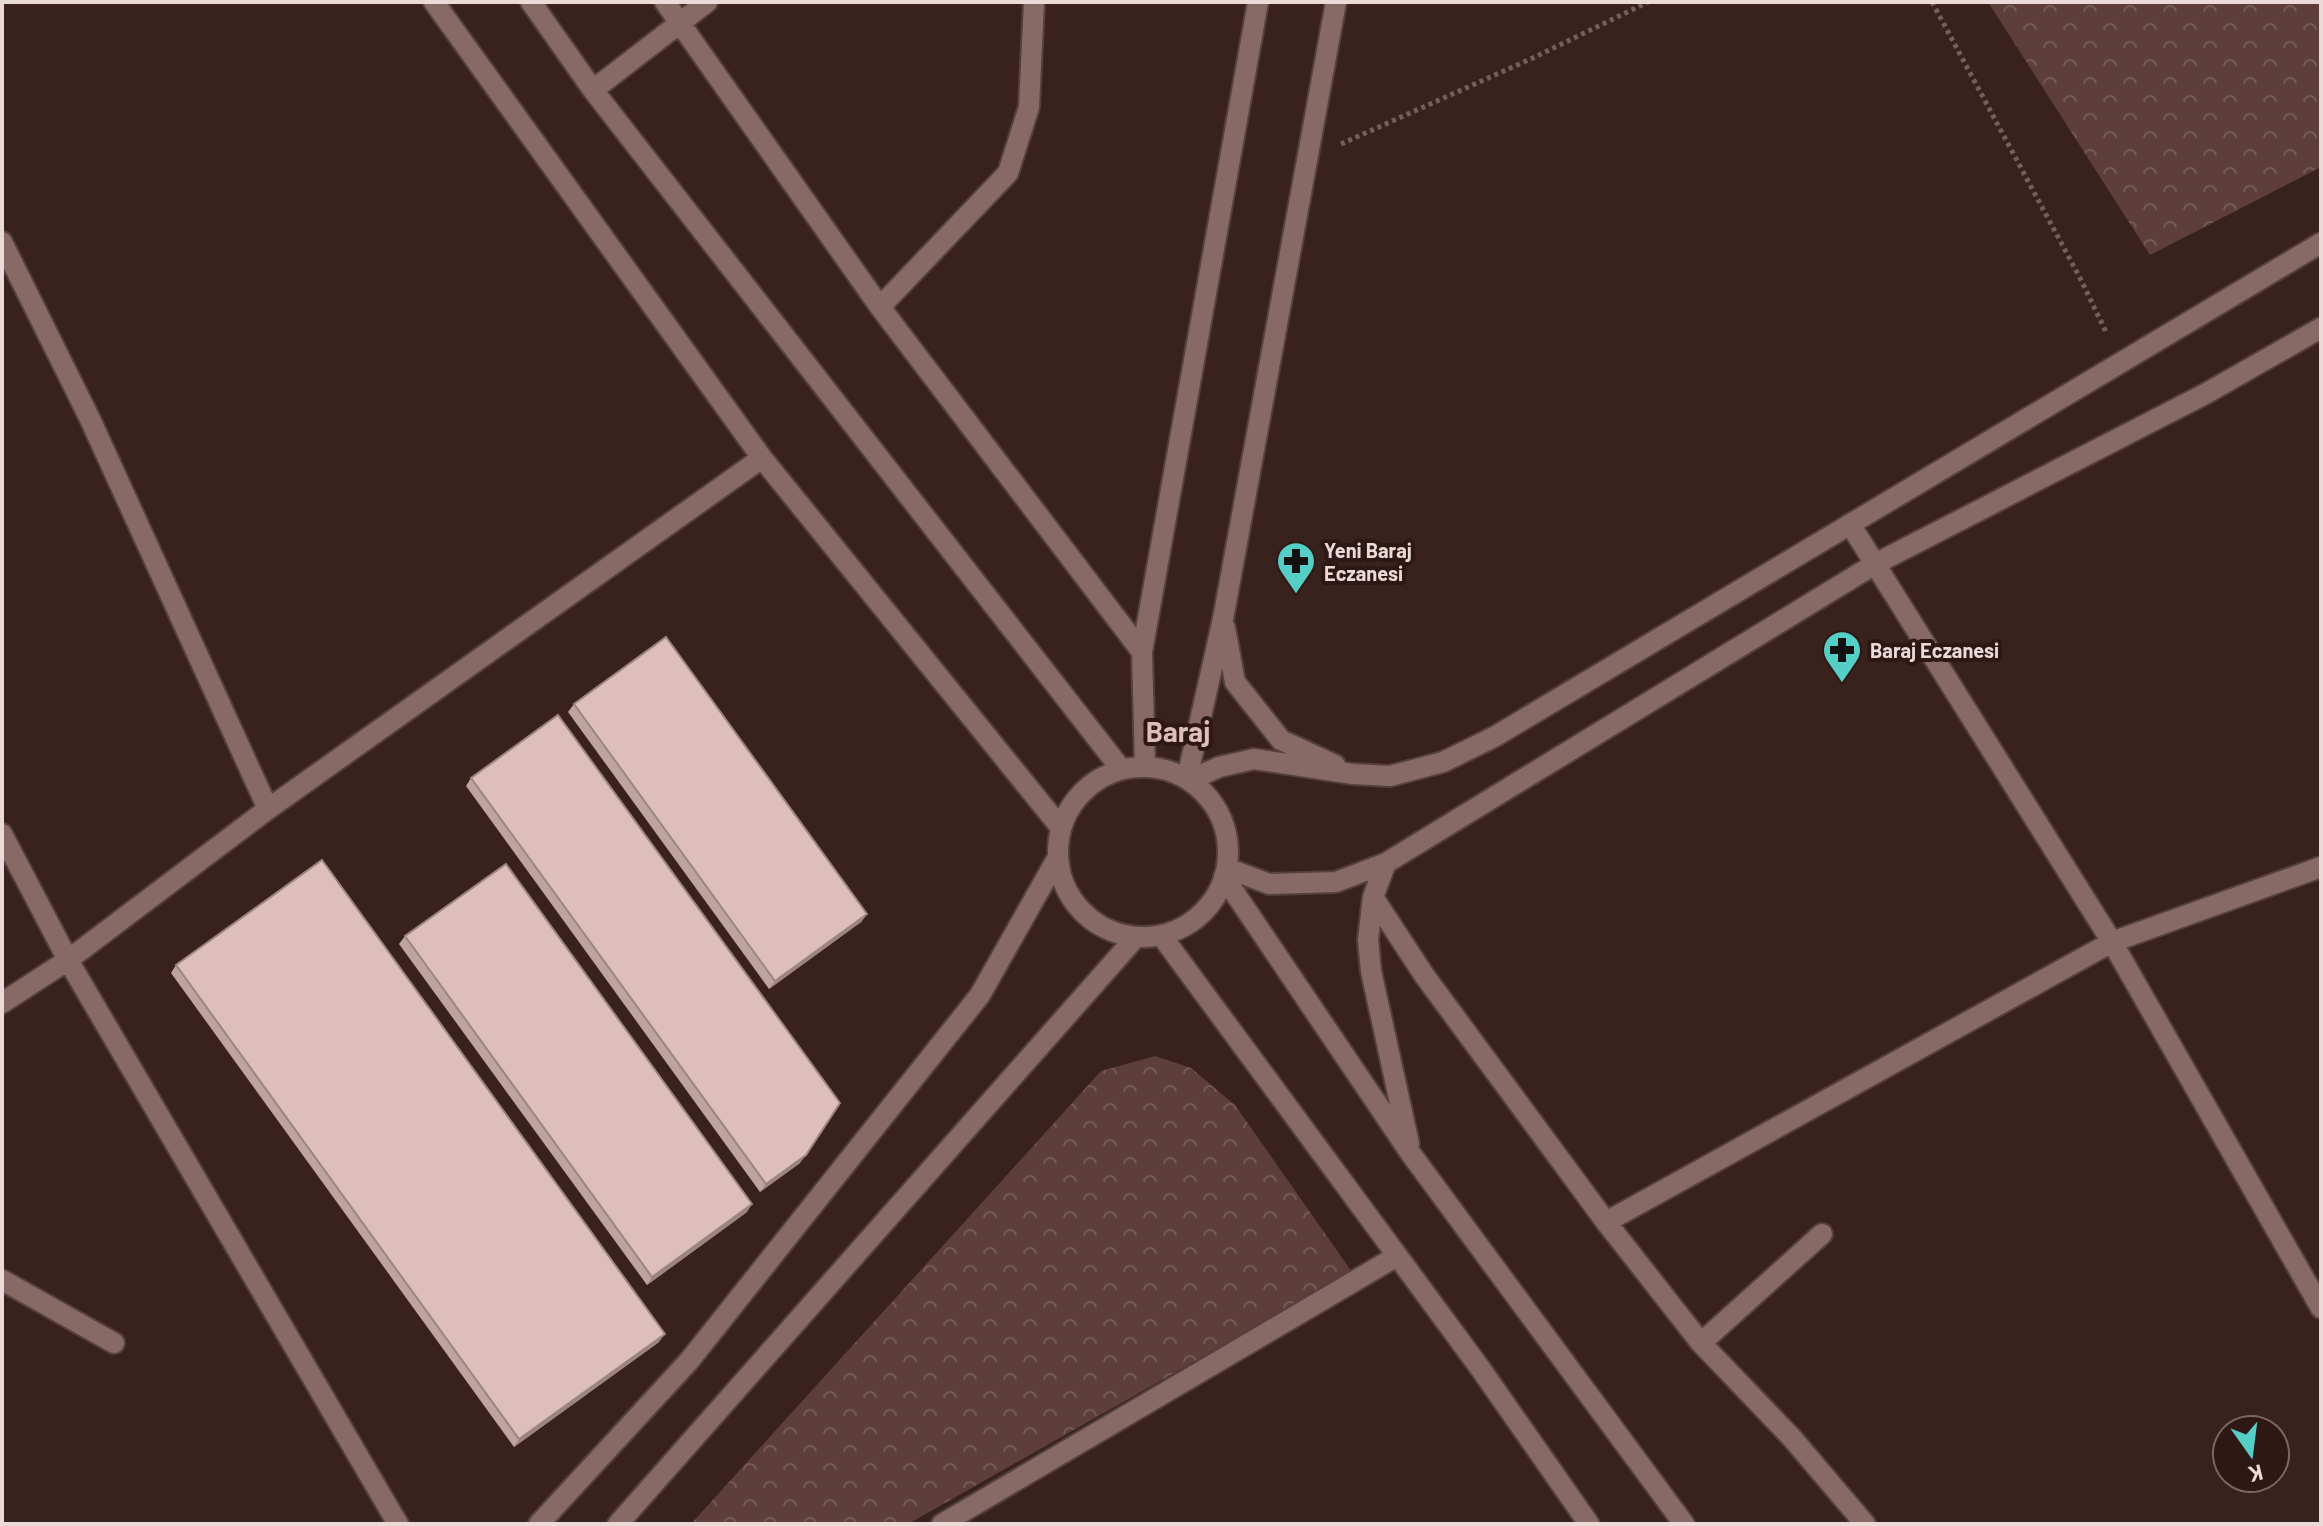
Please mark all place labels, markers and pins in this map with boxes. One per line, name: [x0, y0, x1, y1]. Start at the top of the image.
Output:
place label: Yeni Baraj Eczanesi: [1324, 538, 1412, 585]
pharmacy icon: Yeni Baraj Eczanesi: [1275, 540, 1317, 595]
pharmacy icon: Baraj Eczanesi: [1821, 629, 1863, 684]
place label: Baraj Eczanesi: [1870, 638, 1999, 662]

